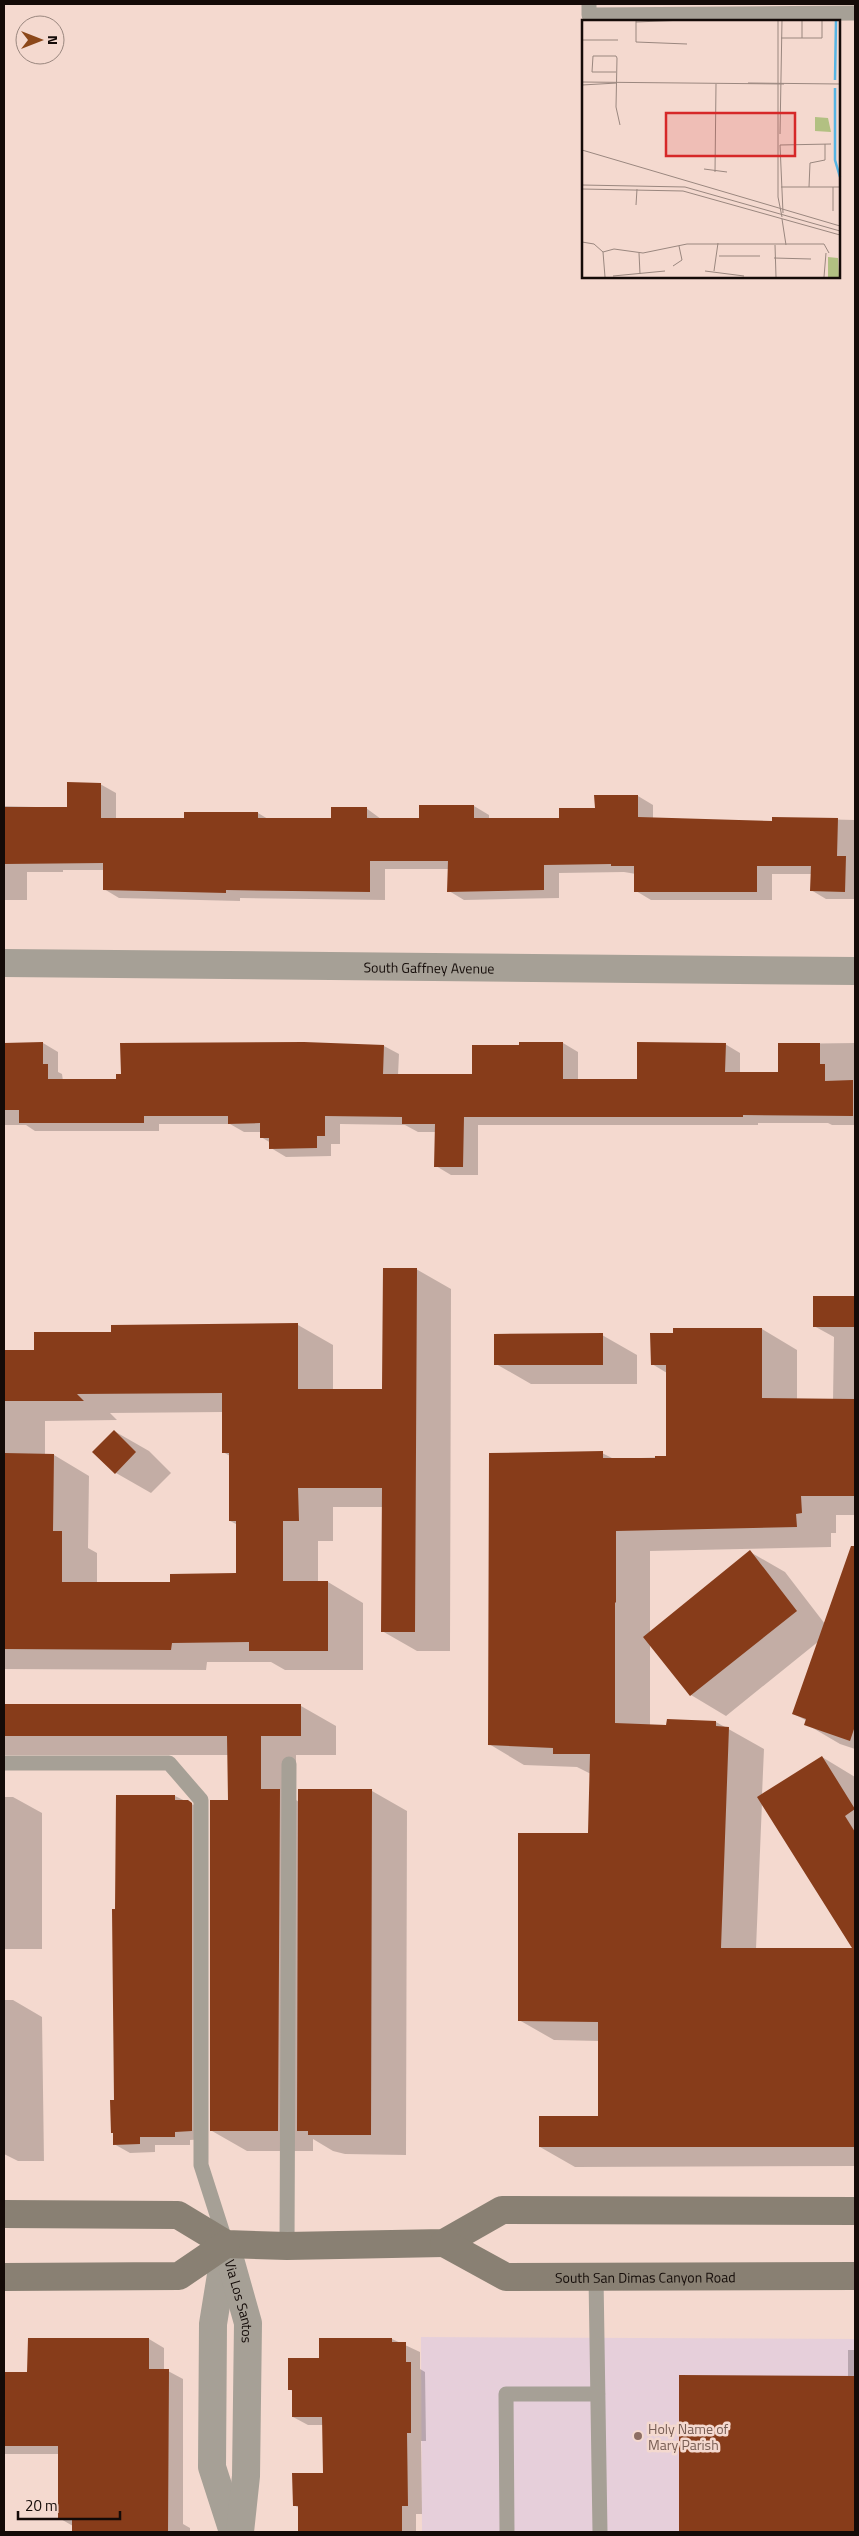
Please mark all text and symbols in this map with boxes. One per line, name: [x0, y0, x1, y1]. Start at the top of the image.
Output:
north arrow: [15, 15, 65, 65]
inset map: [582, 20, 839, 278]
text: N: [43, 35, 64, 45]
street label: South Gaffney Avenue: [363, 956, 495, 978]
street label: Via Los Santos: [220, 2257, 258, 2343]
street label: South San Dimas Canyon Road: [555, 2266, 736, 2287]
place label: Holy Name of Mary Parish: [648, 2418, 729, 2455]
marker: Holy Name of Mary Parish: [632, 2430, 644, 2442]
scale bar: [18, 2488, 120, 2520]
text: 20 m: [25, 2494, 58, 2517]

